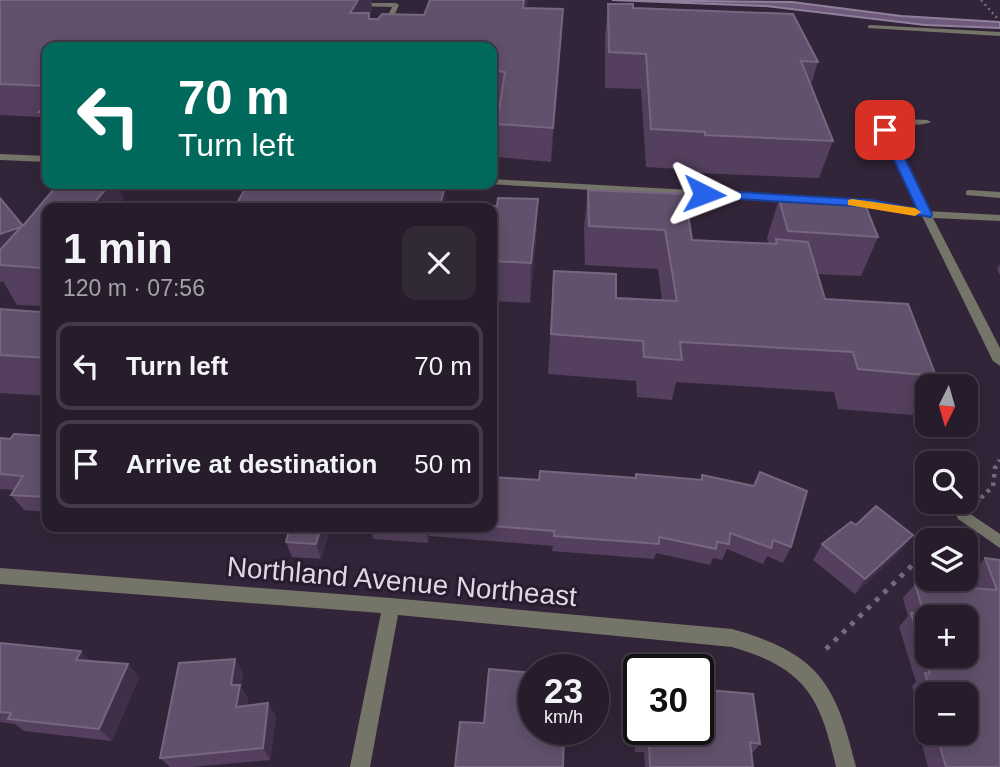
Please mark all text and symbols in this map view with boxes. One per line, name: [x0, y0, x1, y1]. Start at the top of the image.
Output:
icon: left: [63, 70, 154, 161]
text: 70 m: [178, 70, 290, 124]
pin: [855, 100, 915, 160]
icon: arrive: [866, 111, 904, 149]
text: Turn left: [178, 127, 294, 163]
position arrow: [667, 157, 741, 231]
text: 1 min: [63, 225, 173, 272]
button: close: [402, 226, 476, 300]
text: 120 m · 07:56: [63, 275, 205, 301]
icon: left: [67, 347, 105, 385]
text: Turn left: [126, 351, 228, 381]
text: 70 m: [414, 351, 472, 381]
north arrow: [915, 374, 978, 438]
map controls: [915, 374, 978, 745]
icon: arrive: [67, 445, 105, 483]
text: Arrive at destination: [126, 449, 377, 479]
text: 50 m: [414, 449, 472, 479]
button: search: [915, 451, 978, 514]
button: layers: [915, 528, 978, 591]
street label: Northland Avenue Northeast: [226, 551, 578, 612]
button: +: [915, 605, 978, 668]
speed limit sign: 30: [623, 654, 714, 745]
text: 23: [544, 671, 583, 710]
button: −: [915, 682, 978, 745]
text: km/h: [544, 707, 583, 727]

